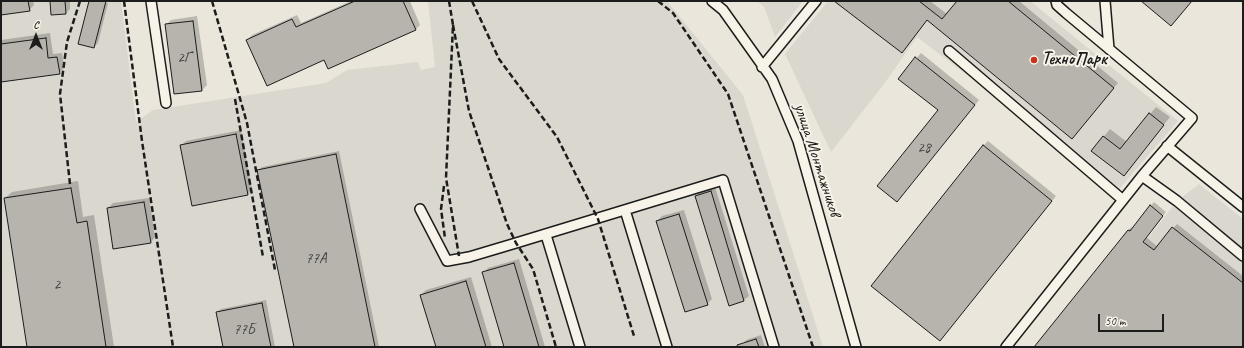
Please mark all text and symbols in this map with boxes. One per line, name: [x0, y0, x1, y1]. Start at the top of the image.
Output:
north arrow: [16, 16, 56, 56]
text: С: [33, 17, 39, 31]
house number: 2Г: [177, 49, 191, 67]
place label: ТехноПарк: [1042, 50, 1107, 70]
marker: ТехноПарк: [1029, 55, 1039, 65]
street label: улица Монтажников: [789, 101, 845, 219]
house number: 28: [917, 139, 931, 157]
house number: 77А: [305, 250, 327, 268]
house number: 2: [54, 276, 60, 294]
scale bar: [1100, 306, 1166, 332]
text: 50 m: [1105, 313, 1125, 329]
house number: 77Б: [233, 321, 255, 339]

